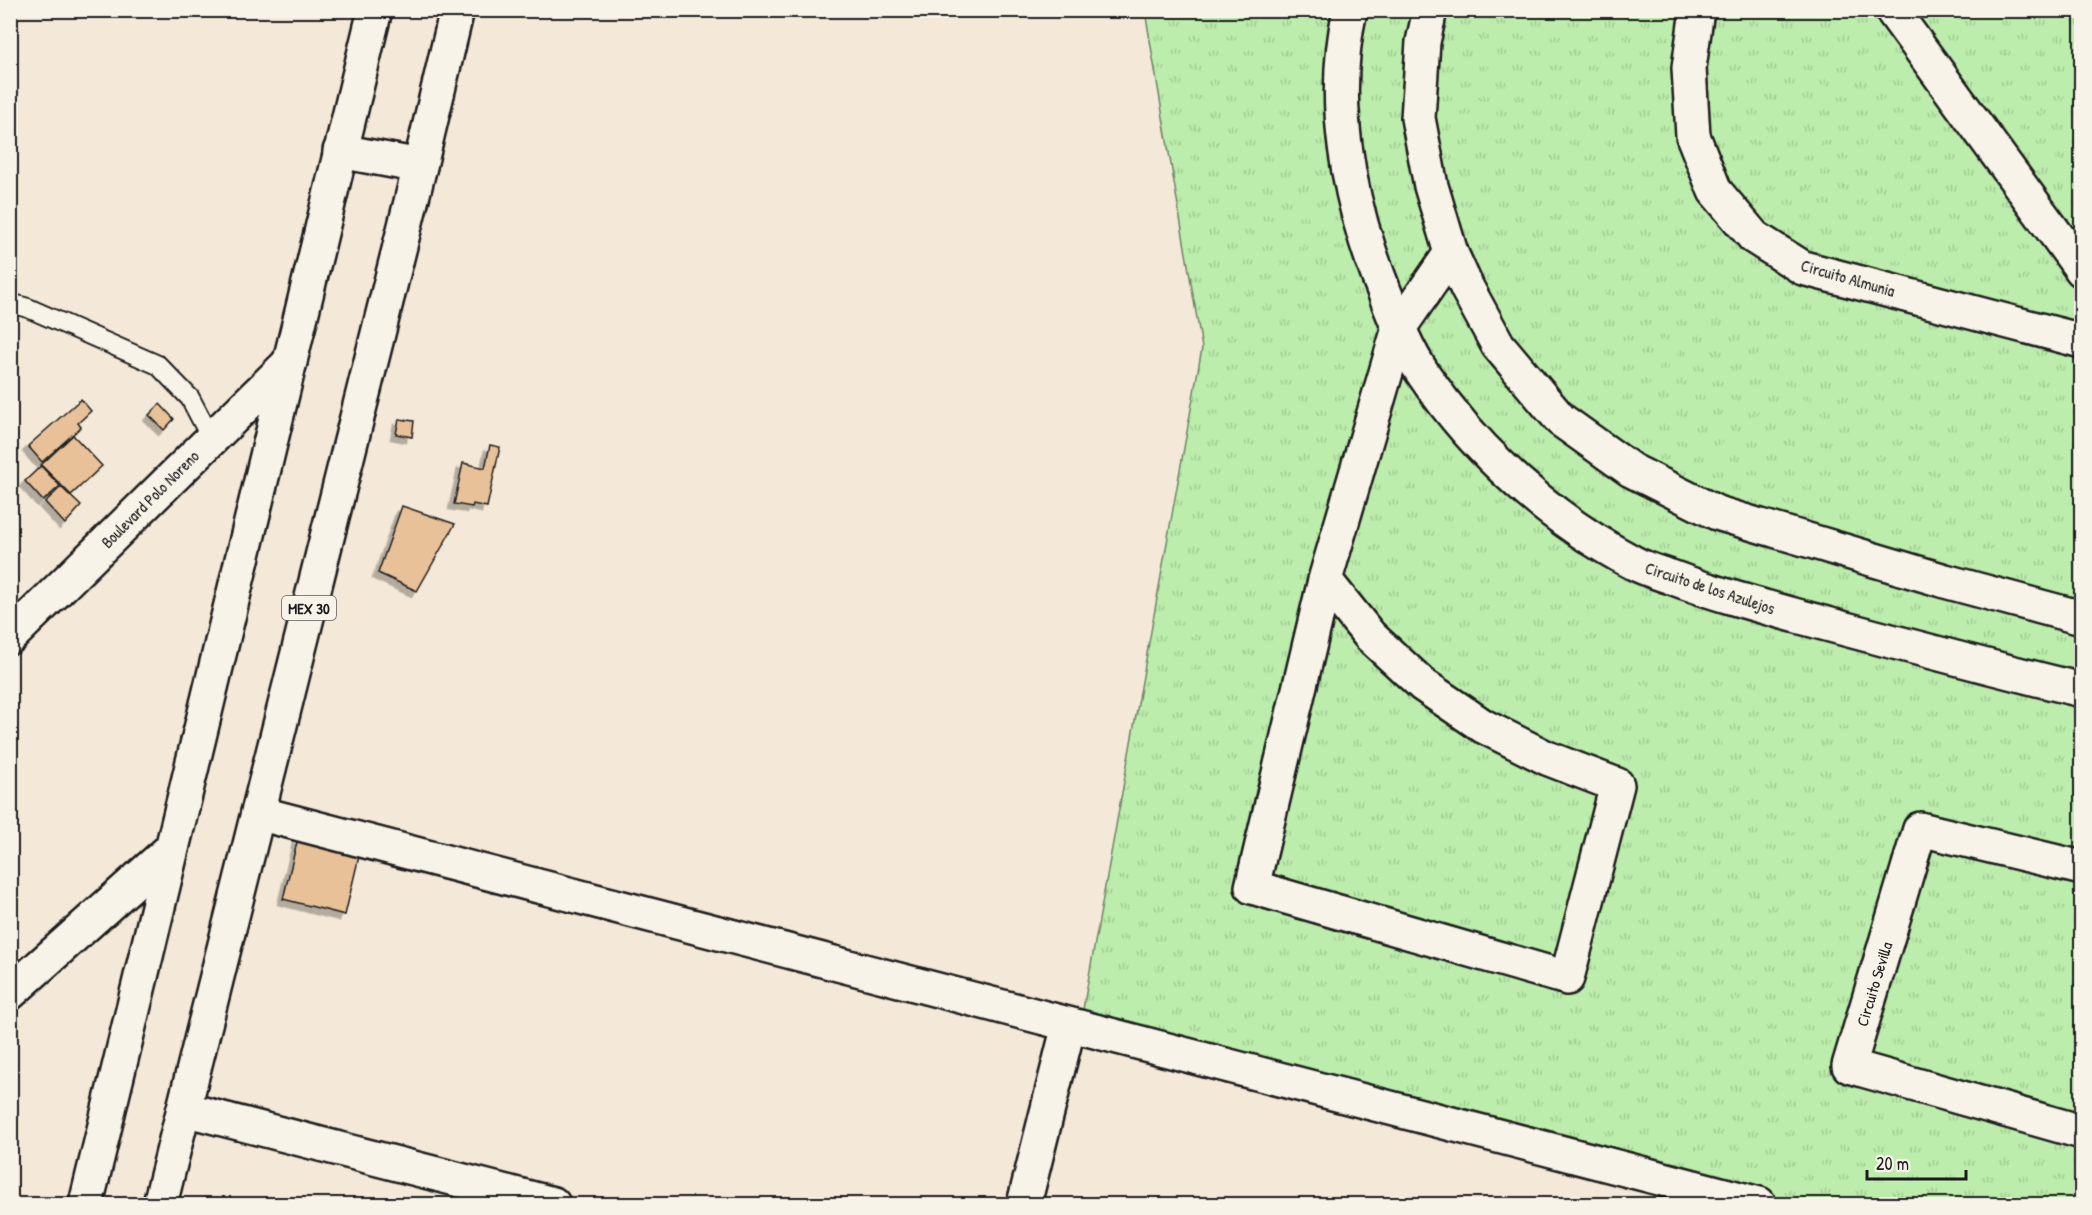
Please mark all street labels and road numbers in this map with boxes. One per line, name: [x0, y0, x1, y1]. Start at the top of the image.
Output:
street label: Circuito Almunia: [1798, 254, 1898, 302]
street label: Boulevard Polo Noreno: [96, 445, 204, 553]
street label: Circuito de los Azulejos: [1642, 557, 1778, 619]
road number: MEX 30: [282, 596, 336, 620]
street label: Circuito Sevilla: [1851, 939, 1897, 1029]

